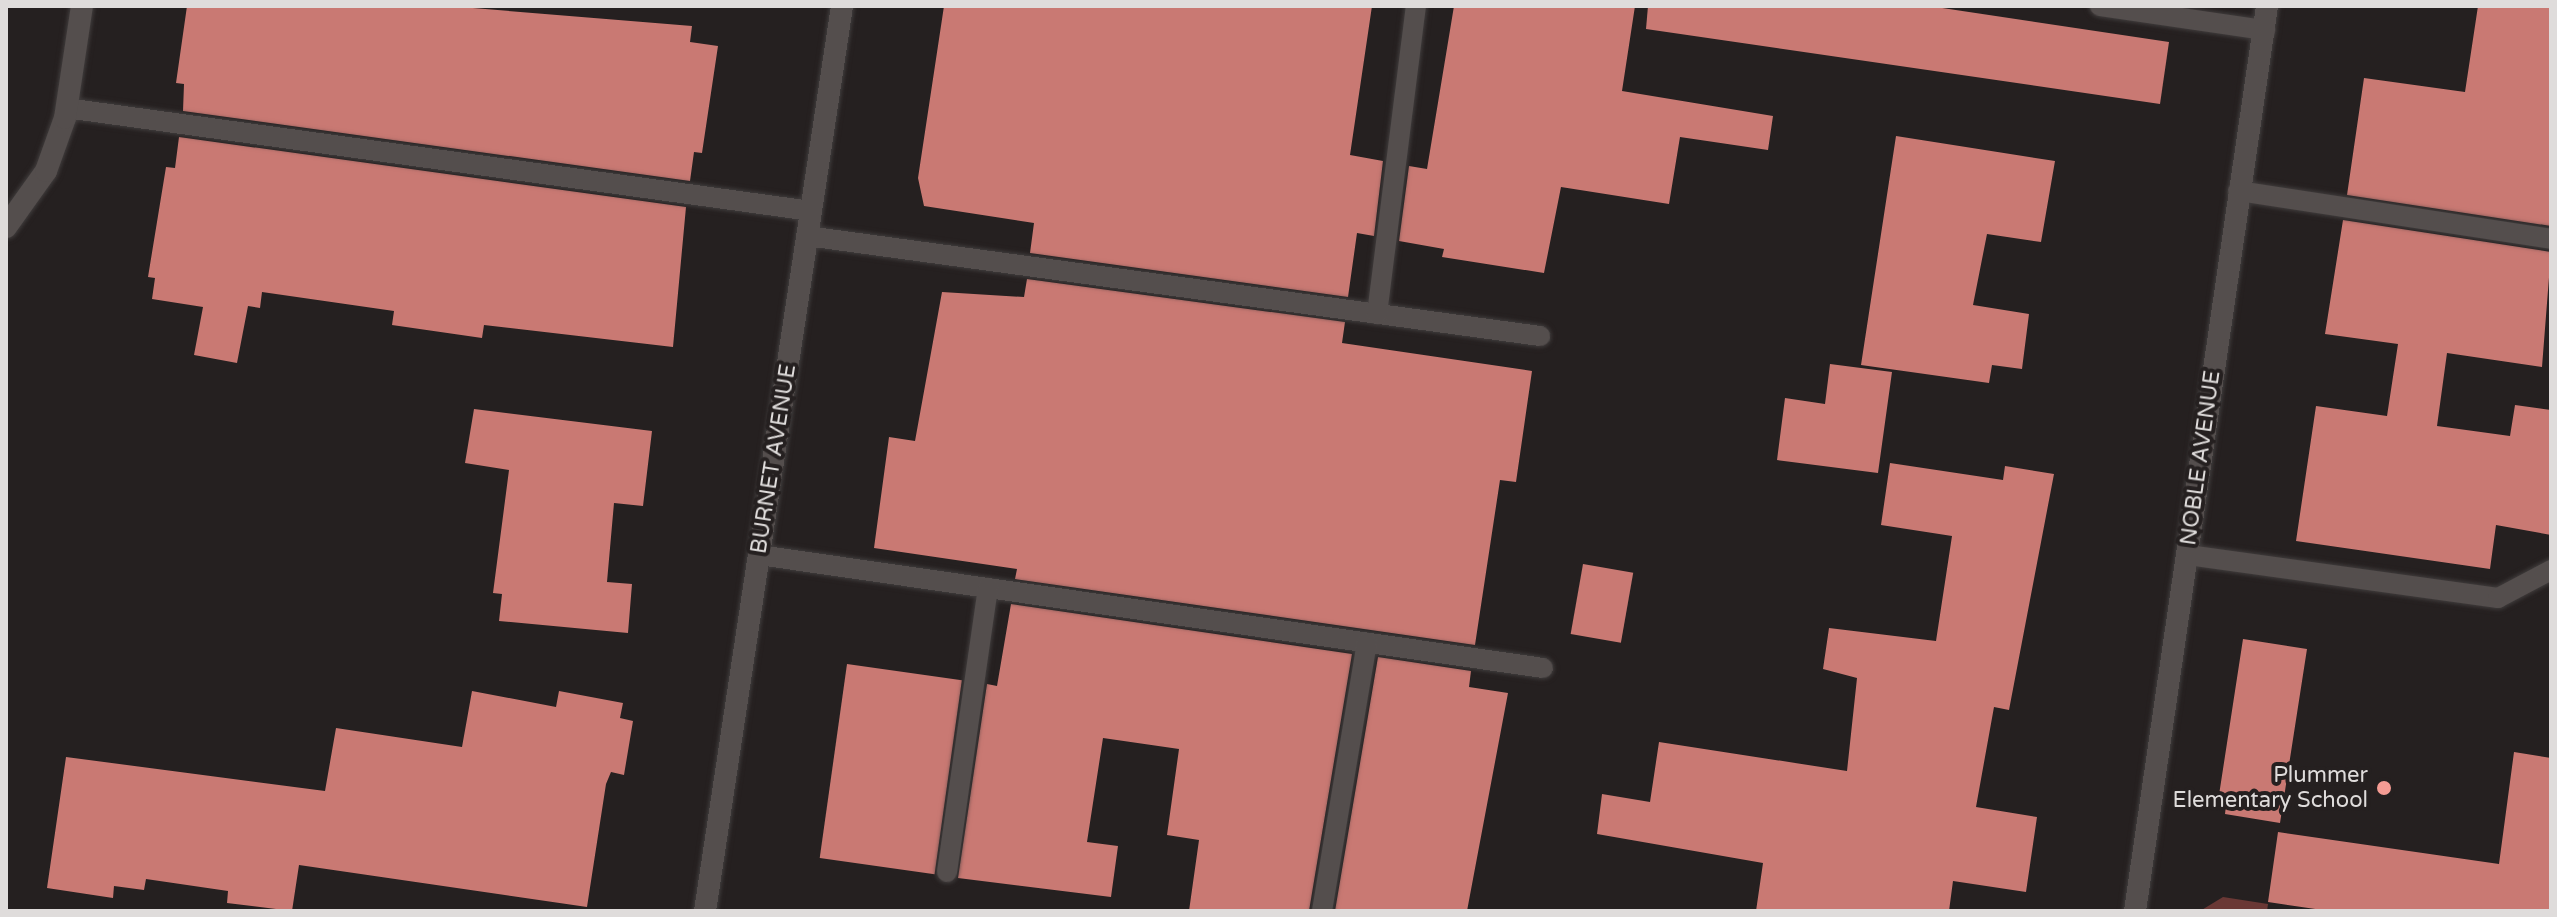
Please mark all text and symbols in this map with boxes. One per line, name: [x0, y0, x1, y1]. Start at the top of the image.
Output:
street label: BURNET AVENUE: [746, 362, 802, 556]
street label: NOBLE AVENUE: [2176, 369, 2226, 547]
place label: Plummer Elementary School: [2173, 762, 2368, 814]
marker: Plummer Elementary School: [2375, 779, 2393, 797]

